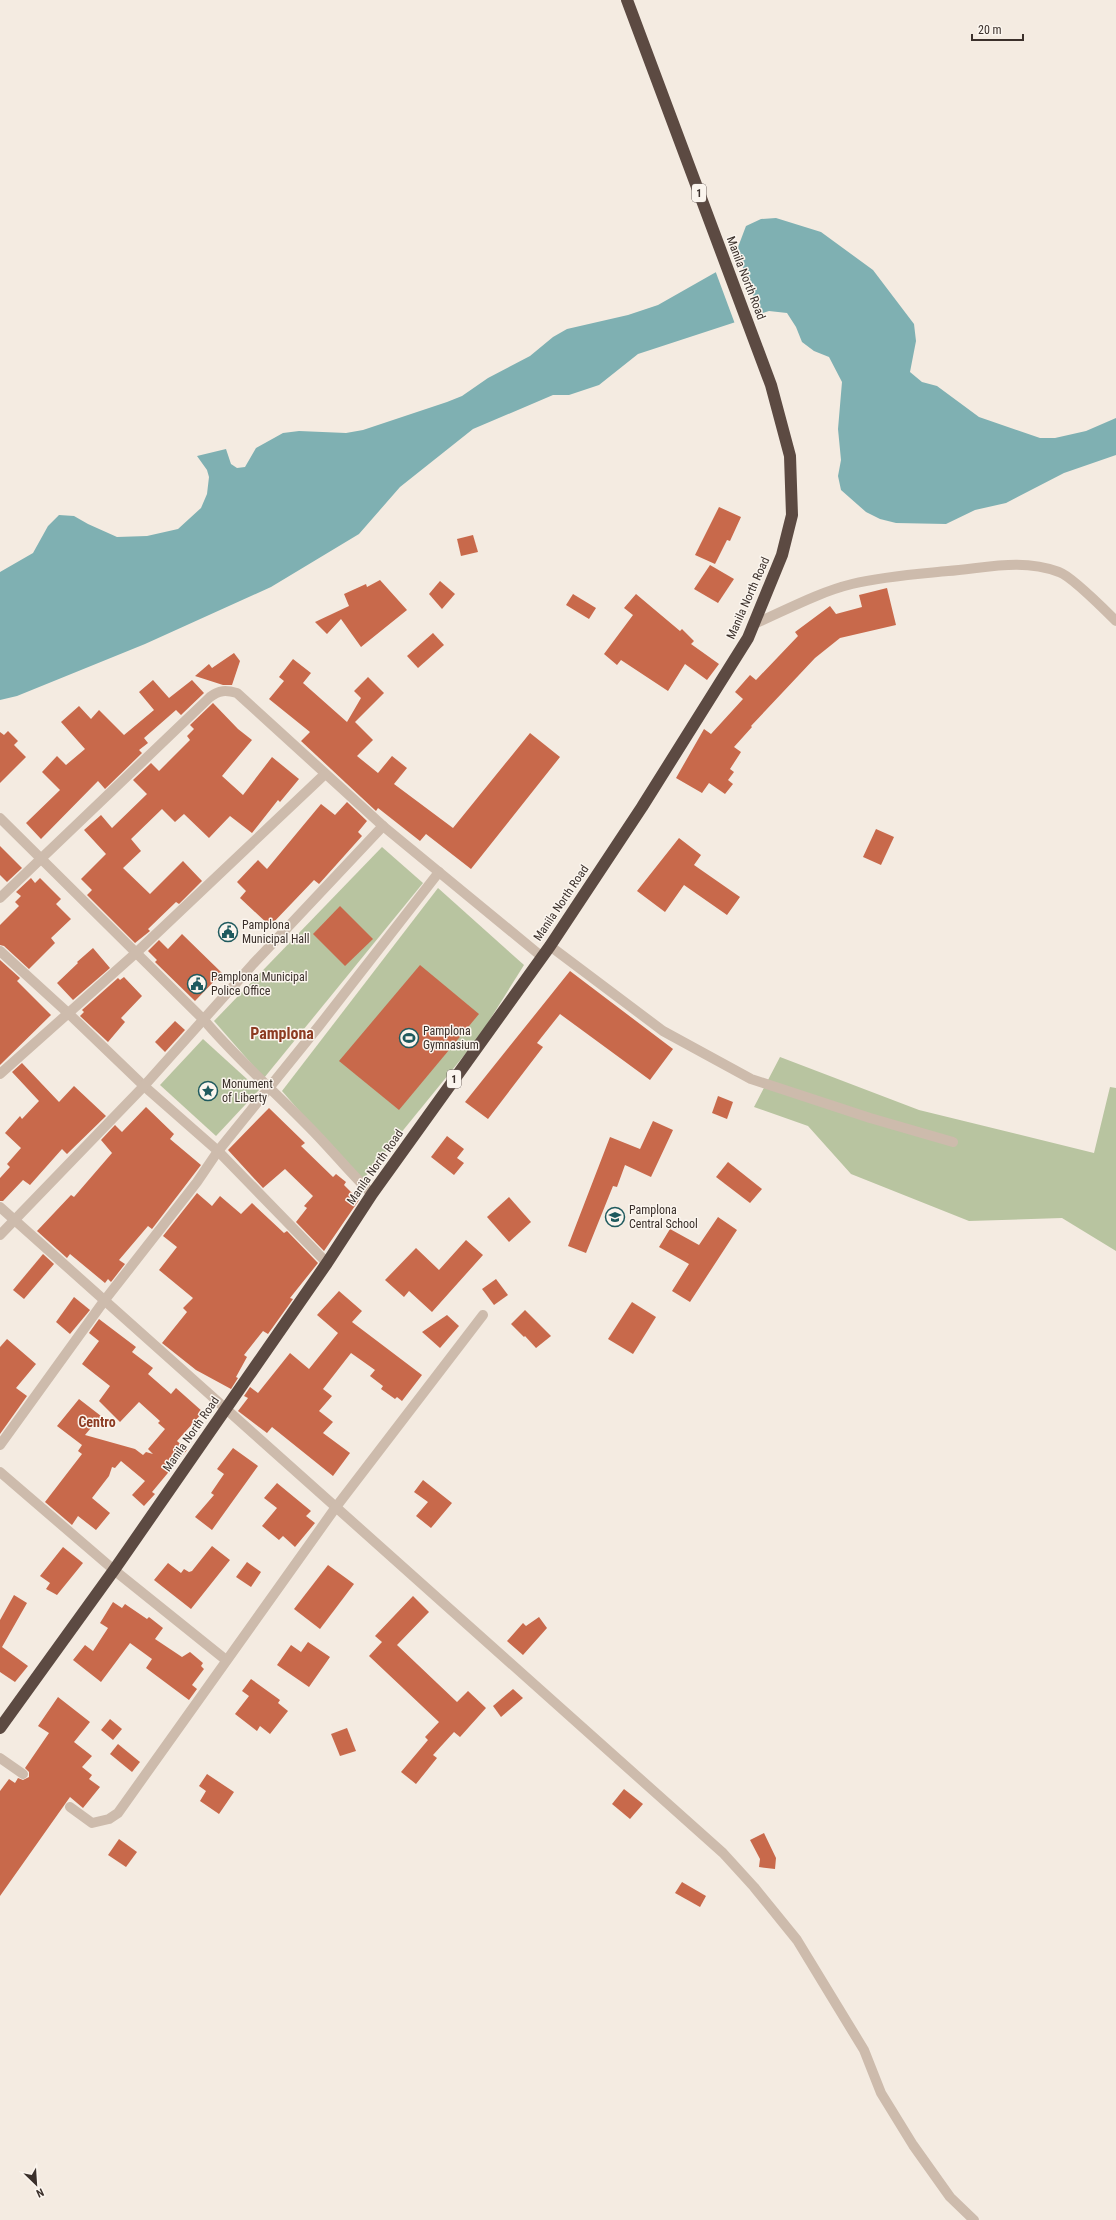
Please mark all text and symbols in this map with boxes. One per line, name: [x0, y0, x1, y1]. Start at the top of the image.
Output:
scale bar: [972, 16, 1023, 42]
text: 20 m: [978, 23, 1002, 37]
road number: 1: [692, 184, 706, 202]
street label: Manila North Road: [724, 234, 768, 322]
street label: Manila North Road: [724, 555, 772, 641]
street label: Manila North Road: [531, 862, 591, 943]
place label: Pamplona Municipal Hall: [242, 918, 310, 946]
public building icon: Pamplona Municipal Hall: [217, 921, 239, 943]
place label: Pamplona Municipal Police Office: [211, 970, 308, 998]
public building icon: Pamplona Municipal Police Office: [186, 973, 208, 995]
district label: Pamplona: [250, 1024, 314, 1043]
place label: Pamplona Gymnasium: [423, 1024, 479, 1052]
sports icon: Pamplona Gymnasium: [398, 1027, 420, 1049]
road number: 1: [447, 1070, 461, 1088]
place label: Monument of Liberty: [222, 1077, 273, 1105]
place icon: Monument of Liberty: [197, 1080, 219, 1102]
street label: Manila North Road: [344, 1127, 406, 1207]
place label: Pamplona Central School: [629, 1203, 698, 1231]
school or university icon: Pamplona Central School: [604, 1206, 626, 1228]
street label: Manila North Road: [160, 1394, 222, 1474]
district label: Centro: [78, 1414, 116, 1430]
north arrow: [16, 2164, 56, 2204]
text: N: [34, 2185, 46, 2200]

